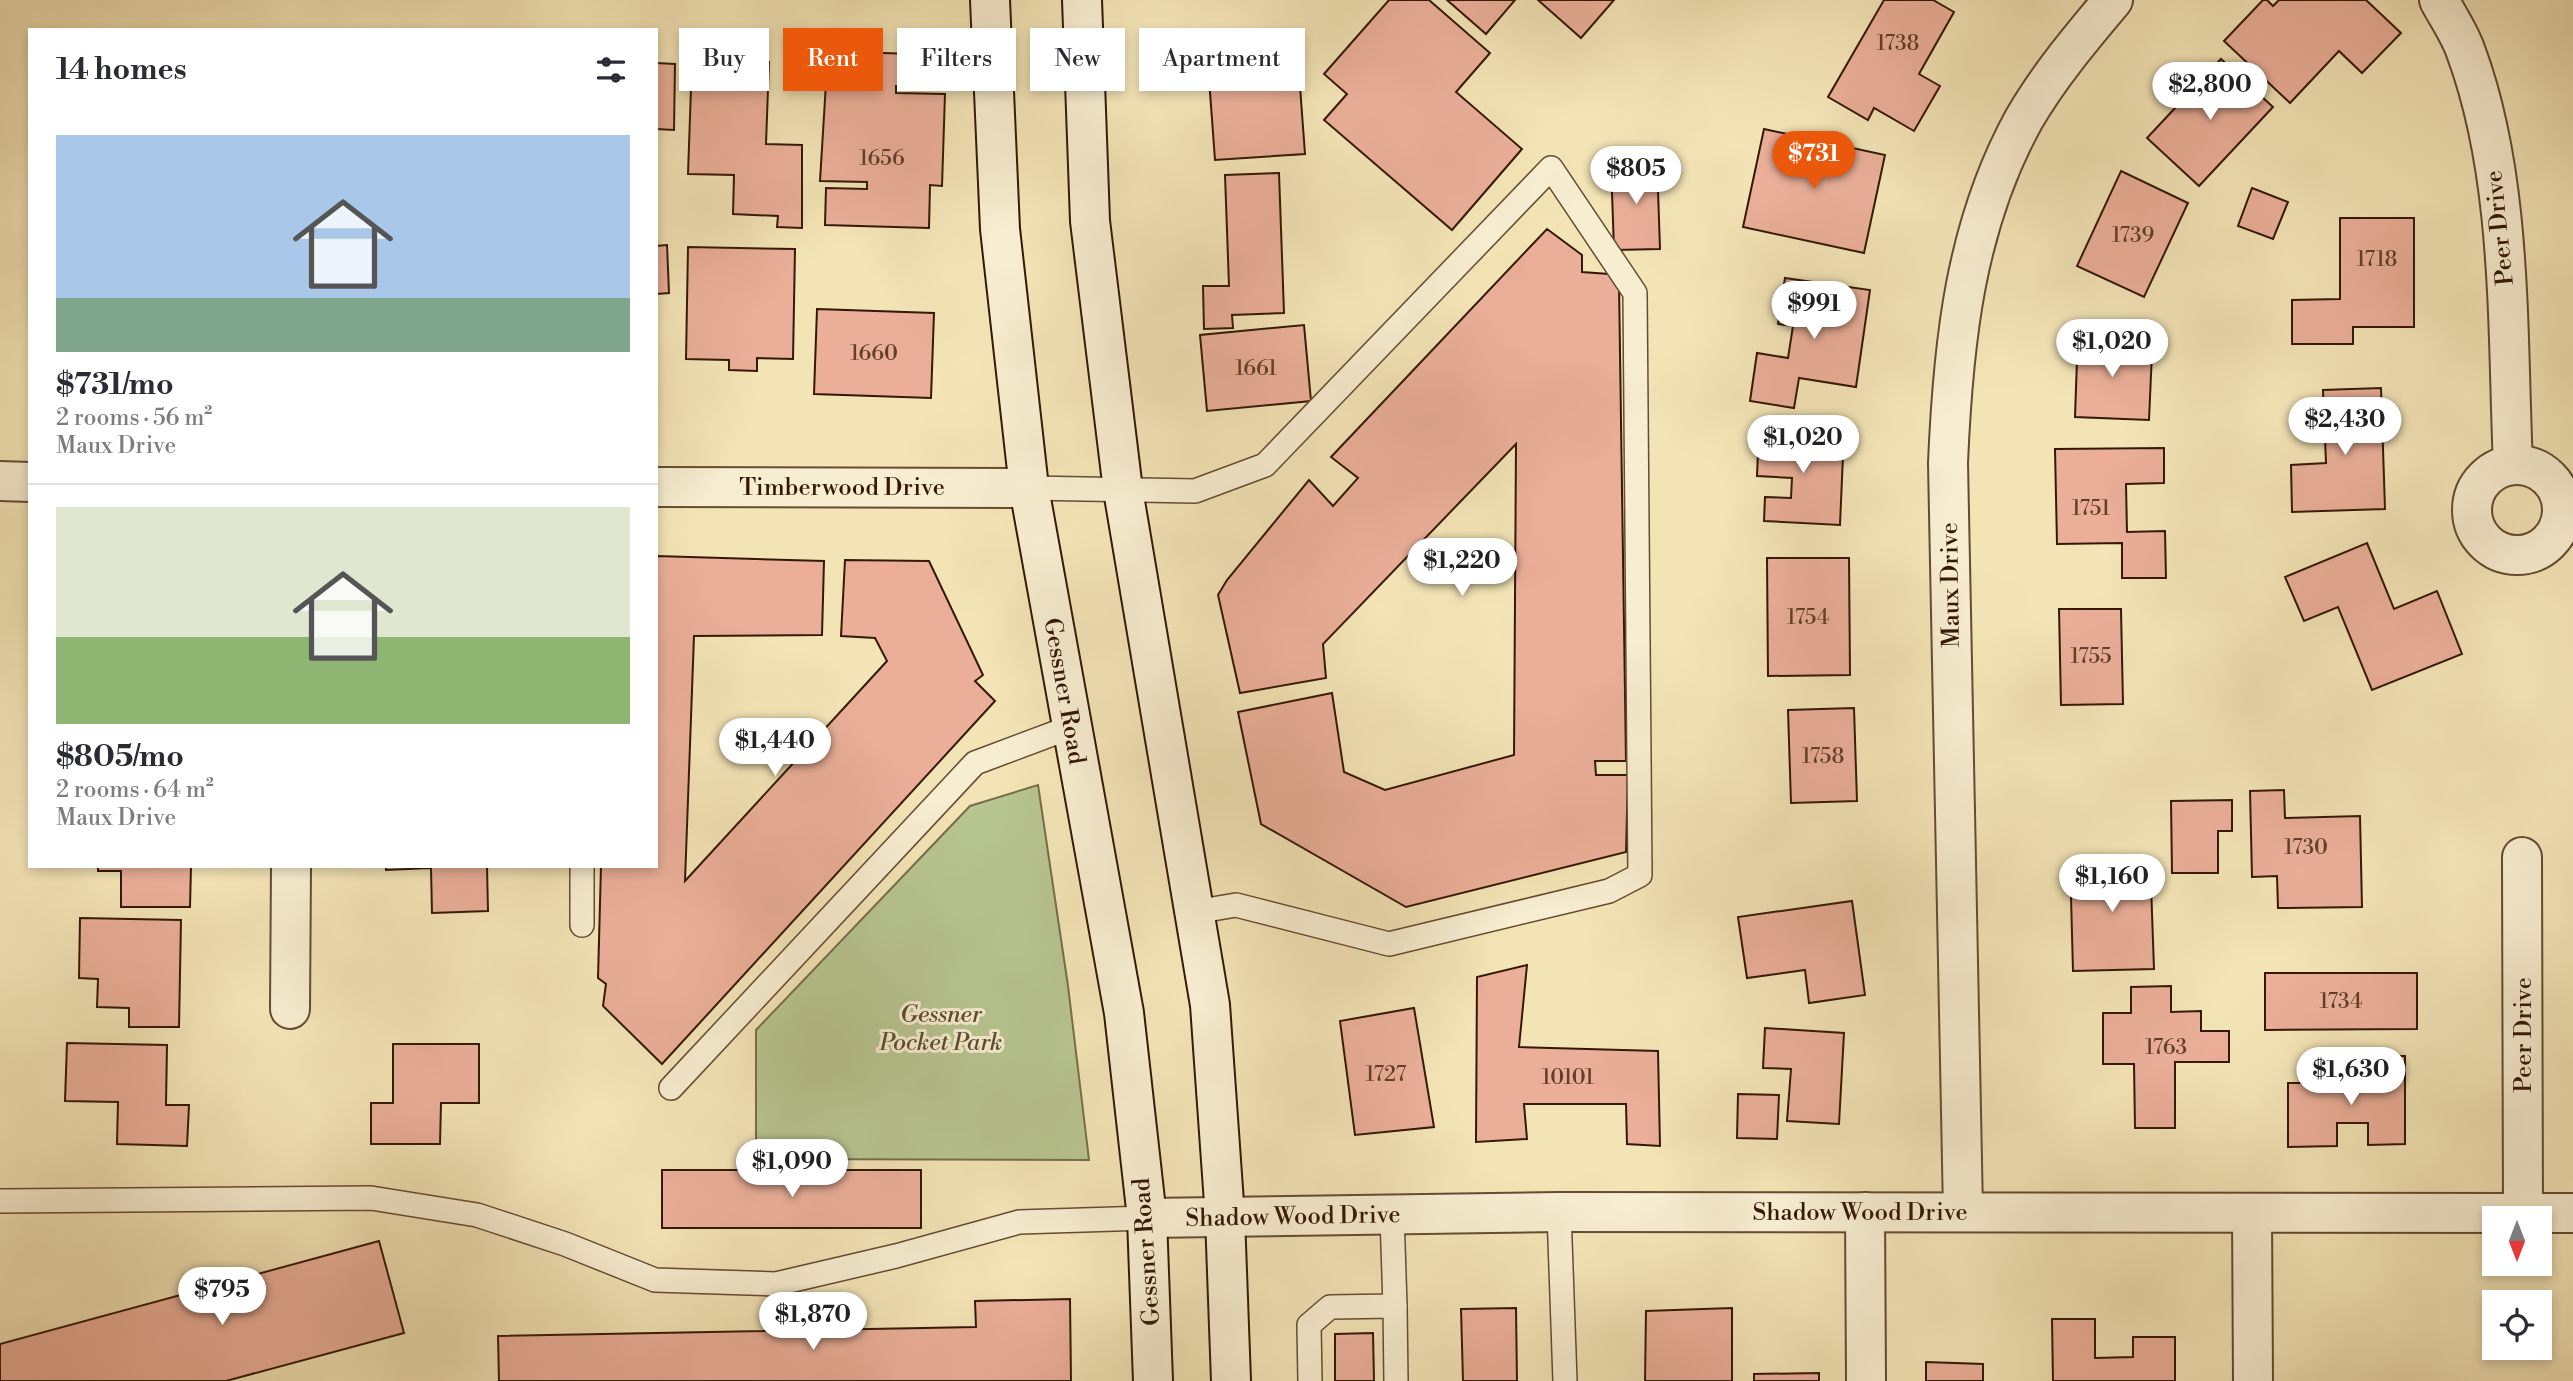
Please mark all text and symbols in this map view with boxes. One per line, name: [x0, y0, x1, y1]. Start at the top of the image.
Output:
chip: Buy: [679, 28, 769, 91]
chip: Rent: [783, 28, 883, 91]
chip: Filters: [897, 28, 1016, 91]
chip: New: [1030, 28, 1125, 91]
chip: Apartment: [1139, 28, 1305, 91]
house number: 1738: [1877, 31, 1919, 57]
text: 14 homes: [56, 51, 187, 89]
icon: filters: [592, 51, 630, 89]
pin: $2,800: [2153, 62, 2267, 122]
text: $2,800: [2168, 71, 2252, 99]
pin: $731: [1773, 132, 1855, 191]
text: $731: [1788, 140, 1840, 168]
house number: 1656: [859, 146, 905, 172]
pin: $805: [1595, 146, 1677, 206]
text: $805: [1606, 155, 1666, 183]
street label: Peer Drive: [2479, 169, 2521, 287]
icon: home: [280, 181, 406, 307]
house number: 1739: [2112, 223, 2154, 249]
house number: 1718: [2357, 247, 2397, 273]
pin: $991: [1773, 282, 1855, 341]
text: $991: [1788, 290, 1840, 318]
pin: $1,020: [2055, 320, 2169, 379]
text: $1,020: [2072, 328, 2152, 356]
house number: 1660: [850, 341, 898, 367]
house number: 1661: [1235, 356, 1277, 382]
text: $731/mo: [56, 366, 174, 404]
pin: $2,430: [2288, 398, 2402, 457]
text: 2 rooms · 56 m²: [56, 404, 212, 432]
text: $2,430: [2304, 406, 2386, 434]
pin: $1,020: [1746, 416, 1860, 475]
text: $1,020: [1763, 424, 1843, 452]
text: Maux Drive: [56, 432, 176, 460]
street label: Timberwood Drive: [739, 473, 945, 503]
house number: 1751: [2072, 496, 2110, 522]
street label: Maux Drive: [1935, 522, 1967, 648]
pin: $1,220: [1405, 538, 1519, 598]
text: $1,220: [1423, 547, 1501, 575]
icon: home: [280, 553, 406, 679]
house number: 1754: [1787, 605, 1829, 631]
street label: Gessner Road: [1036, 616, 1092, 767]
house number: 1755: [2070, 644, 2112, 670]
pin: $1,440: [718, 718, 832, 778]
text: $1,440: [735, 727, 815, 755]
text: $805/mo: [56, 738, 184, 776]
house number: 1758: [1802, 744, 1844, 770]
text: 2 rooms · 64 m²: [56, 776, 214, 804]
text: Maux Drive: [56, 804, 176, 832]
house number: 1730: [2284, 835, 2328, 861]
pin: $1,160: [2055, 855, 2169, 914]
text: $1,160: [2075, 863, 2149, 891]
street label: Peer Drive: [2509, 977, 2539, 1093]
house number: 1734: [2320, 989, 2362, 1015]
park label: Gessner Pocket Park: [879, 1000, 1002, 1058]
house number: 1763: [2145, 1035, 2187, 1061]
pin: $1,630: [2294, 1048, 2408, 1107]
text: $1,630: [2312, 1056, 2390, 1084]
house number: 1727: [1366, 1062, 1407, 1088]
house number: 10101: [1542, 1065, 1594, 1091]
pin: $1,090: [735, 1140, 849, 1199]
text: $1,090: [752, 1148, 832, 1176]
street label: Gessner Road: [1127, 1177, 1167, 1327]
street label: Shadow Wood Drive: [1752, 1198, 1968, 1228]
street label: Shadow Wood Drive: [1185, 1200, 1401, 1234]
north arrow: [2482, 1206, 2552, 1276]
map controls: [2482, 1206, 2552, 1360]
pin: $795: [181, 1268, 263, 1327]
text: $795: [194, 1276, 250, 1304]
button: locate: [2482, 1290, 2552, 1360]
pin: $1,870: [756, 1292, 870, 1352]
text: $1,870: [775, 1301, 851, 1329]

